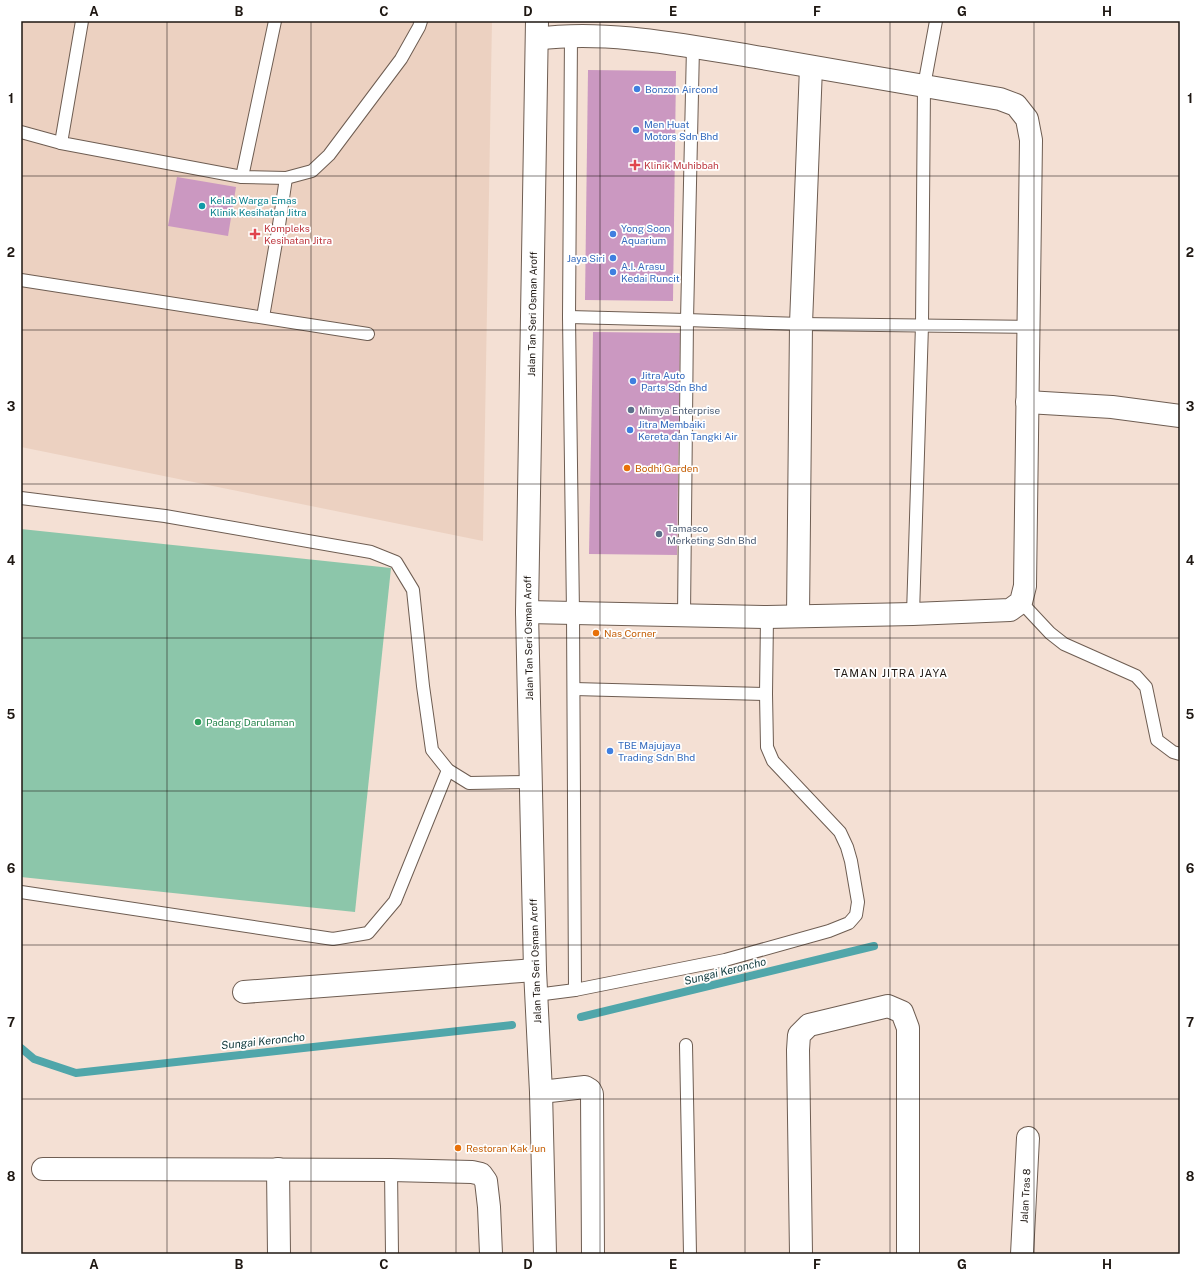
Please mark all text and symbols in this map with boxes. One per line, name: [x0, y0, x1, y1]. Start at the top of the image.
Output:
text: A: [89, 4, 99, 19]
text: B: [235, 4, 244, 19]
text: C: [379, 4, 389, 19]
text: D: [523, 4, 533, 19]
text: E: [669, 4, 677, 19]
text: F: [813, 4, 821, 19]
text: G: [957, 4, 967, 19]
text: H: [1102, 4, 1112, 19]
place label: Bonzon Aircond: [645, 83, 718, 95]
marker: Bonzon Aircond: [632, 84, 642, 94]
text: 1: [8, 91, 14, 106]
text: 1: [1187, 91, 1193, 106]
place label: Men Huat Motors Sdn Bhd: [644, 118, 718, 142]
marker: Men Huat Motors Sdn Bhd: [631, 125, 641, 135]
marker: Klinik Muhibbah: [629, 159, 641, 171]
place label: Klinik Muhibbah: [644, 159, 719, 171]
place label: Kelab Warga Emas Klinik Kesihatan Jitra: [210, 194, 307, 218]
marker: Kelab Warga Emas Klinik Kesihatan Jitra: [197, 201, 207, 211]
place label: Kompleks Kesihatan Jitra: [264, 222, 332, 246]
place label: Yong Soon Aquarium: [621, 222, 671, 246]
marker: Kompleks Kesihatan Jitra: [249, 228, 261, 240]
marker: Yong Soon Aquarium: [608, 229, 618, 239]
text: 2: [7, 245, 15, 260]
text: 2: [1186, 245, 1194, 260]
street label: Jalan Tan Seri Osman Aroff: [525, 251, 539, 377]
place label: Jaya Siri: [567, 252, 605, 264]
marker: Jaya Siri: [608, 253, 618, 263]
place label: A.I. Arasu Kedai Runcit: [621, 260, 680, 284]
marker: A.I. Arasu Kedai Runcit: [608, 267, 618, 277]
place label: Jitra Auto Parts Sdn Bhd: [641, 369, 707, 393]
marker: Jitra Auto Parts Sdn Bhd: [628, 376, 638, 386]
text: 3: [7, 399, 16, 414]
text: 3: [1186, 399, 1195, 414]
place label: Mimya Enterprise: [639, 404, 720, 416]
marker: Mimya Enterprise: [626, 405, 636, 415]
place label: Jitra Membaiki Kereta dan Tangki Air: [638, 418, 738, 442]
marker: Jitra Membaiki Kereta dan Tangki Air: [625, 425, 635, 435]
place label: Bodhi Garden: [635, 462, 698, 474]
marker: Bodhi Garden: [622, 463, 632, 473]
place label: Tamasco Merketing Sdn Bhd: [667, 522, 756, 546]
marker: Tamasco Merketing Sdn Bhd: [654, 529, 664, 539]
text: 4: [7, 553, 16, 568]
text: 4: [1186, 553, 1195, 568]
street label: Jalan Tan Seri Osman Aroff: [521, 575, 535, 701]
place label: Nas Corner: [604, 627, 656, 639]
marker: Nas Corner: [591, 628, 601, 638]
district label: TAMAN JITRA JAYA: [834, 667, 948, 679]
text: 5: [7, 707, 16, 722]
text: 5: [1186, 707, 1195, 722]
place label: Padang Darulaman: [206, 716, 295, 728]
marker: Padang Darulaman: [193, 717, 203, 727]
place label: TBE Majujaya Trading Sdn Bhd: [618, 739, 695, 763]
marker: TBE Majujaya Trading Sdn Bhd: [605, 746, 615, 756]
text: 6: [7, 861, 16, 876]
text: 6: [1186, 861, 1195, 876]
street label: Jalan Tan Seri Osman Aroff: [527, 898, 543, 1024]
water label: Sungai Keroncho: [683, 955, 767, 987]
text: 7: [7, 1015, 15, 1030]
text: 7: [1186, 1015, 1194, 1030]
water label: Sungai Keroncho: [221, 1031, 305, 1051]
place label: Restoran Kak Jun: [466, 1142, 546, 1154]
marker: Restoran Kak Jun: [453, 1143, 463, 1153]
street label: Jalan Tras 8: [1018, 1168, 1032, 1224]
text: 8: [7, 1169, 16, 1184]
text: 8: [1186, 1169, 1195, 1184]
text: A: [89, 1257, 99, 1272]
text: B: [235, 1257, 244, 1272]
text: C: [379, 1257, 389, 1272]
text: D: [523, 1257, 533, 1272]
text: E: [669, 1257, 677, 1272]
text: F: [813, 1257, 821, 1272]
text: G: [957, 1257, 967, 1272]
text: H: [1102, 1257, 1112, 1272]

